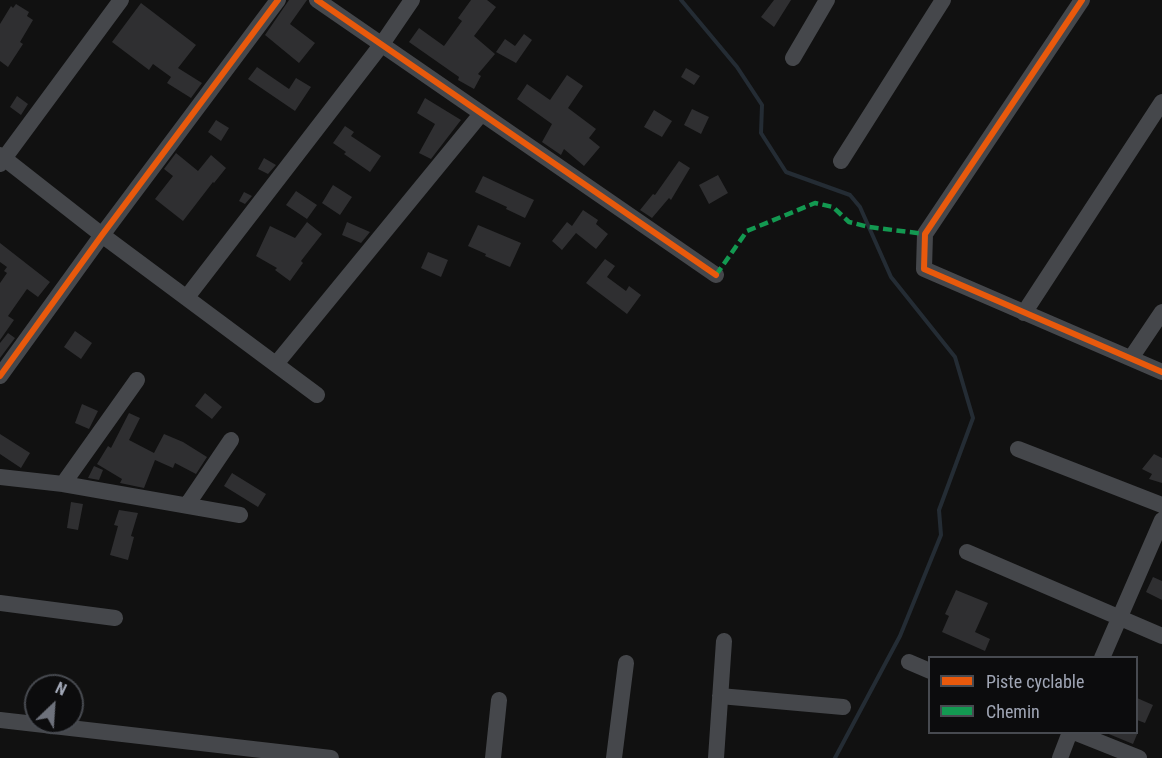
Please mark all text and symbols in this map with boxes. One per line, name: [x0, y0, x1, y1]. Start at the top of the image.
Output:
legend: [928, 656, 1138, 734]
text: Piste cyclable: [986, 671, 1084, 692]
north arrow: [24, 674, 84, 734]
text: N: [53, 678, 69, 700]
text: Chemin: [986, 701, 1040, 722]

